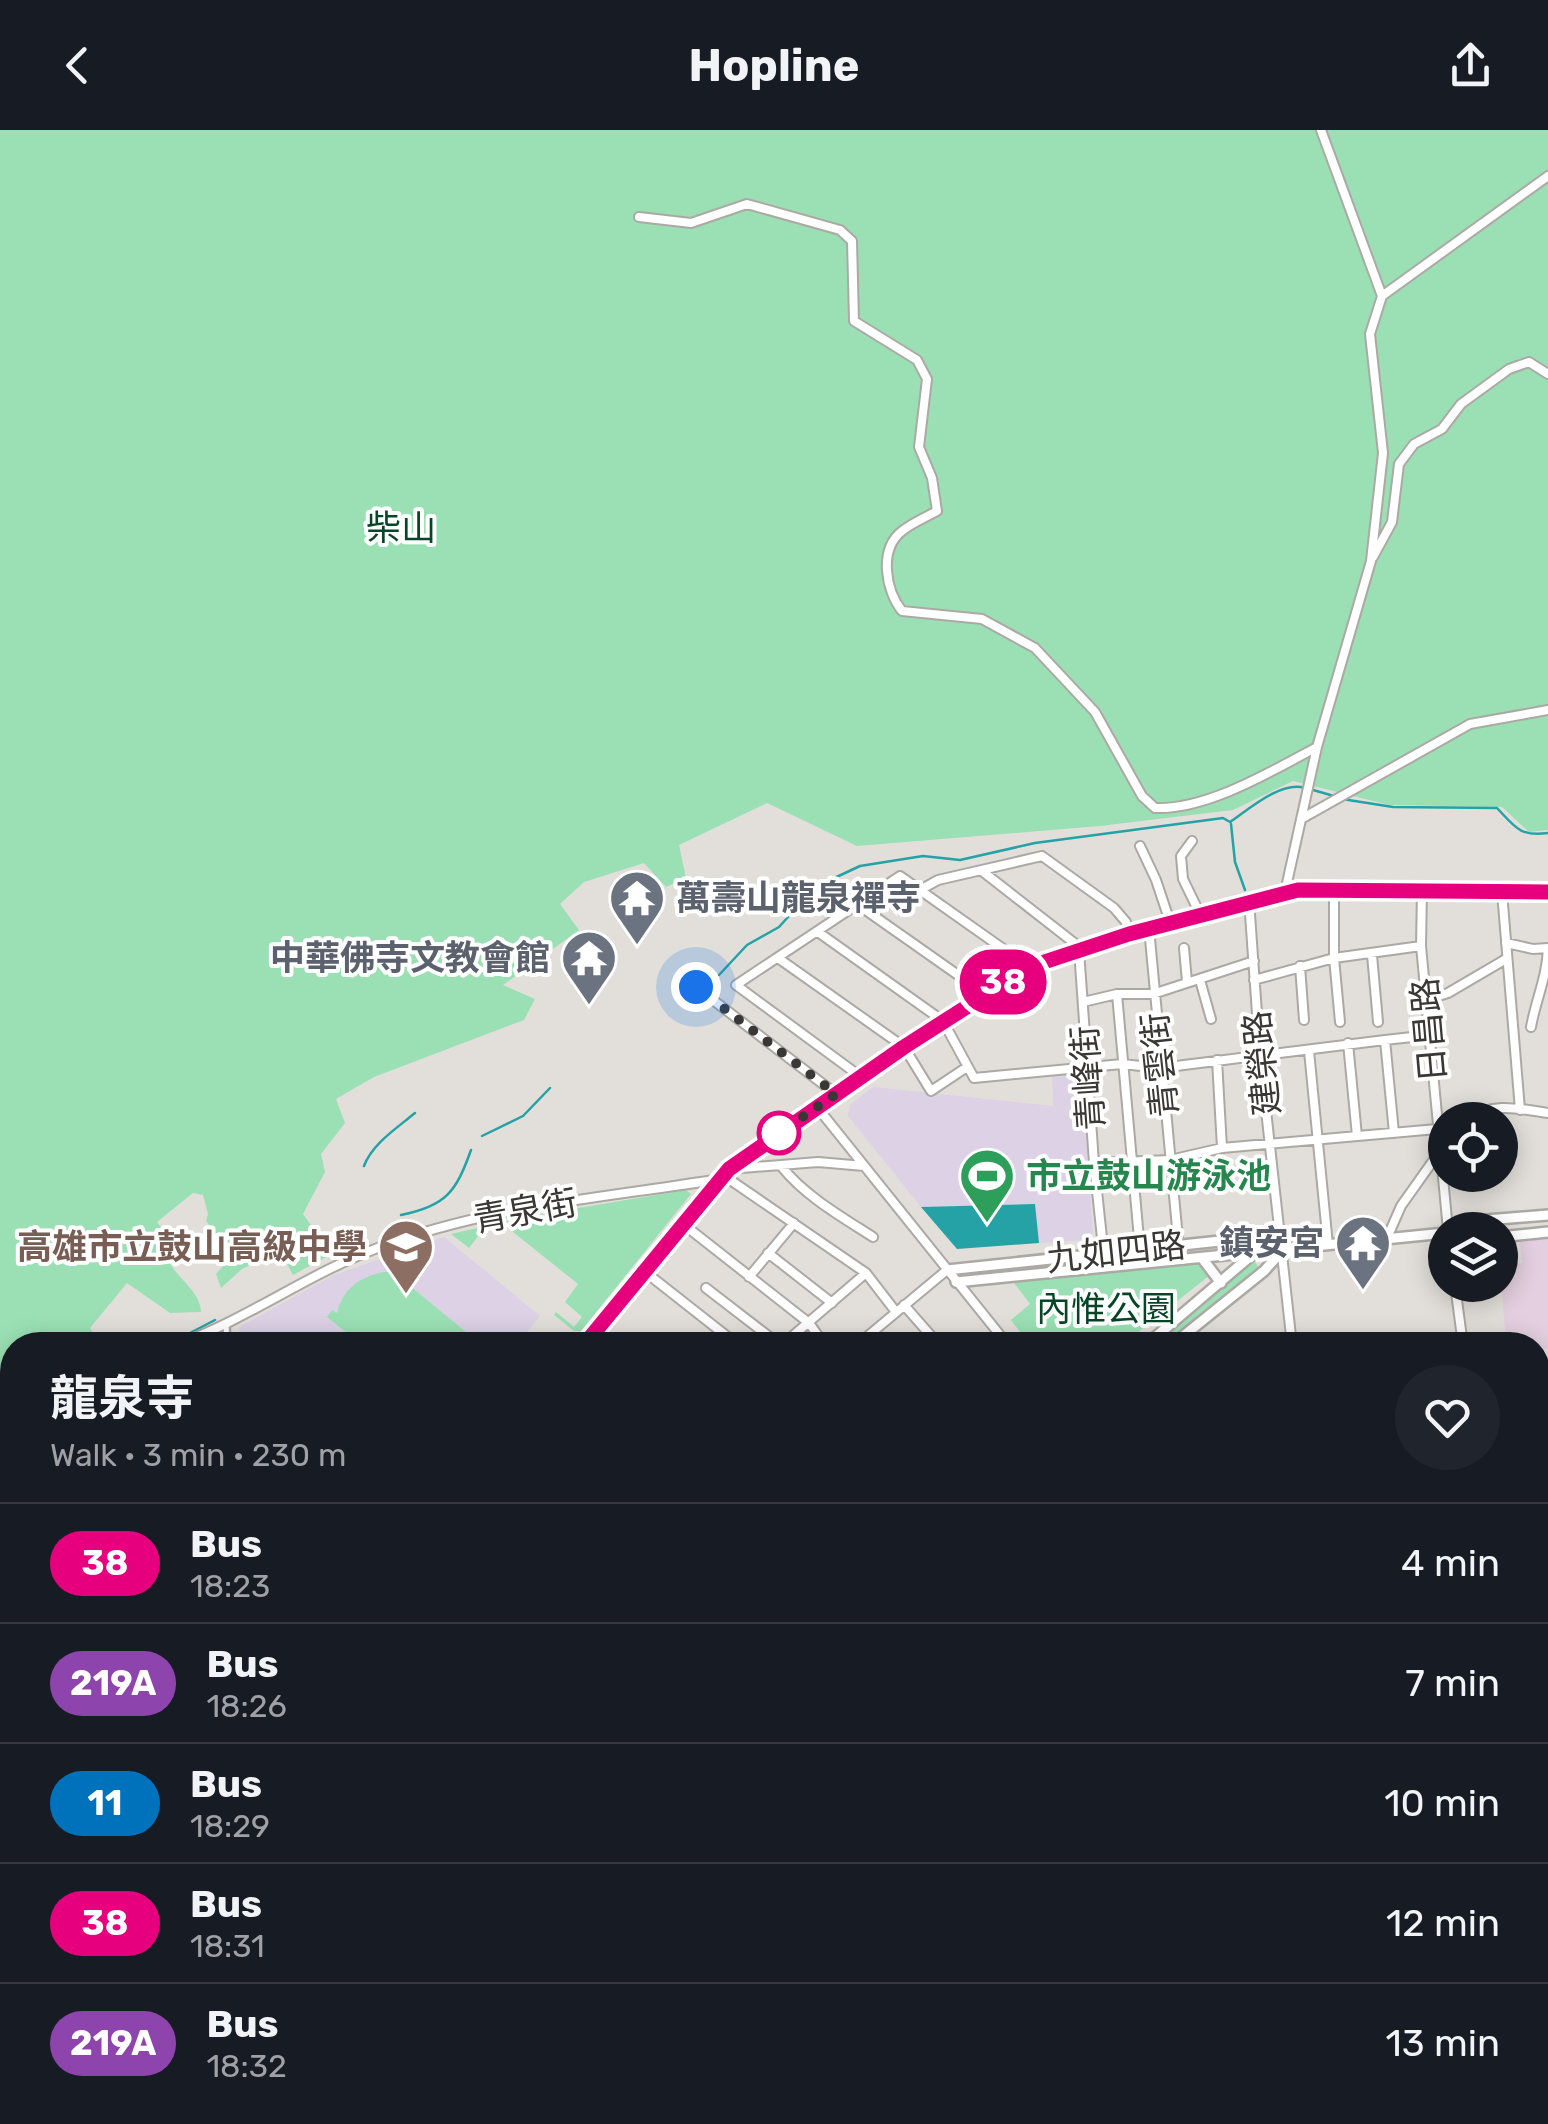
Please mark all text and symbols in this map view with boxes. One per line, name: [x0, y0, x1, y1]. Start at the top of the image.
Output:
icon: back: [50, 38, 105, 93]
icon: share: [1443, 38, 1498, 93]
text: Hopline: [689, 39, 859, 92]
park label: 柴山: [366, 507, 436, 549]
temple icon: 萬壽山龍泉禪寺: [607, 868, 667, 947]
place label: 萬壽山龍泉禪寺: [676, 877, 921, 919]
temple icon: 中華佛寺文教會館: [559, 928, 619, 1007]
place label: 中華佛寺文教會館: [270, 937, 550, 979]
line badge: 38: [958, 950, 1048, 1014]
text: 38: [980, 961, 1026, 1003]
your location: [671, 962, 721, 1012]
street label: 日昌路: [1404, 976, 1454, 1084]
street label: 建榮路: [1236, 1009, 1288, 1117]
street label: 青雲街: [1134, 1011, 1186, 1119]
street label: 青峰街: [1063, 1024, 1113, 1132]
map controls: [1428, 1102, 1518, 1302]
button: locate: [1428, 1102, 1518, 1192]
unlabelled marker: [758, 1112, 800, 1154]
sports icon: 市立鼓山游泳池: [957, 1146, 1017, 1225]
place label: 市立鼓山游泳池: [1026, 1155, 1271, 1197]
street label: 青泉街: [470, 1181, 580, 1241]
button: layers: [1428, 1212, 1518, 1302]
temple icon: 鎮安宮: [1333, 1213, 1393, 1292]
school or university icon: 高雄市立鼓山高級中學: [376, 1217, 436, 1296]
place label: 鎮安宮: [1219, 1222, 1324, 1264]
street label: 九如四路: [1044, 1224, 1188, 1280]
place label: 高雄市立鼓山高級中學: [17, 1226, 367, 1268]
park label: 內惟公園: [1036, 1288, 1176, 1330]
button: heart: [1395, 1365, 1500, 1470]
text: 龍泉寺: [50, 1370, 194, 1427]
text: Walk · 3 min · 230 m: [50, 1436, 346, 1474]
text: Bus: [190, 1521, 262, 1567]
text: 4 min: [1401, 1540, 1500, 1586]
text: 38: [82, 1542, 128, 1584]
text: 18:23: [190, 1567, 270, 1605]
text: Bus: [206, 1641, 279, 1687]
text: 7 min: [1405, 1660, 1500, 1706]
text: 219A: [70, 1662, 156, 1704]
text: 18:26: [206, 1687, 287, 1725]
text: Bus: [190, 1761, 262, 1807]
text: 10 min: [1384, 1780, 1500, 1826]
text: 11: [88, 1782, 122, 1824]
text: 18:29: [190, 1807, 270, 1845]
text: Bus: [190, 1881, 262, 1927]
text: 12 min: [1386, 1900, 1500, 1946]
text: 38: [82, 1902, 128, 1944]
text: 18:31: [190, 1927, 265, 1965]
text: Bus: [206, 2001, 279, 2047]
text: 13 min: [1386, 2020, 1500, 2066]
text: 219A: [70, 2022, 156, 2064]
text: 18:32: [206, 2047, 287, 2085]

